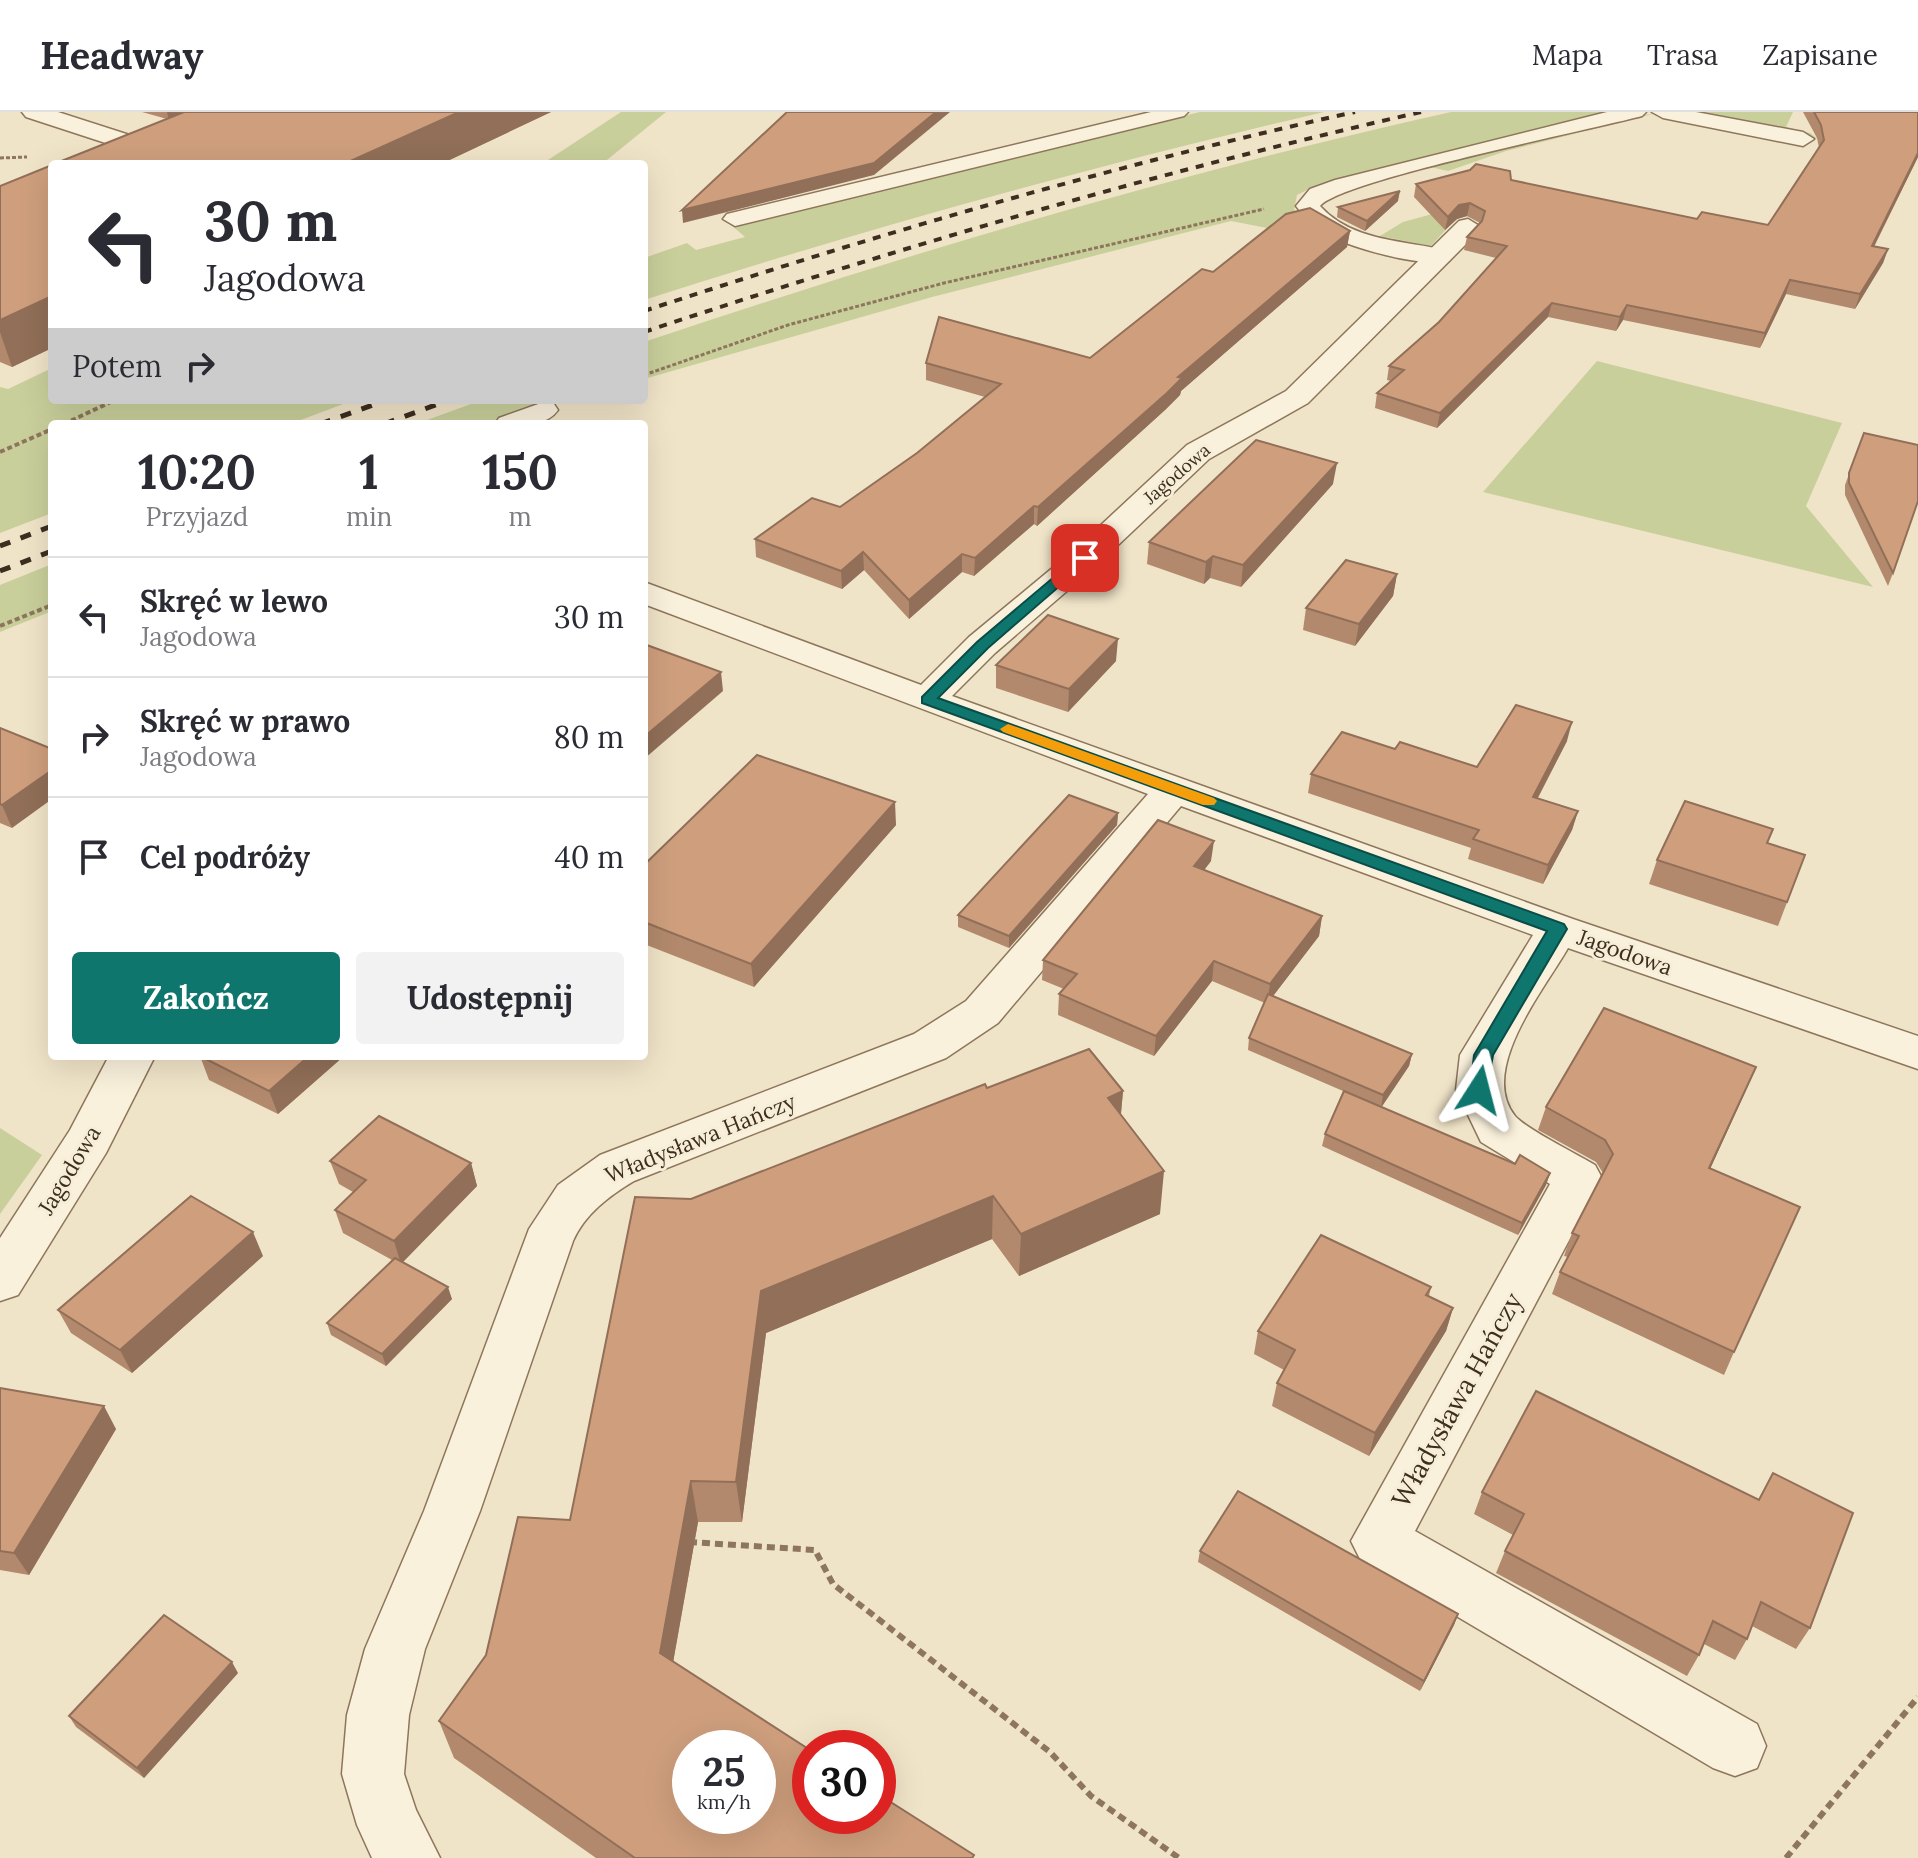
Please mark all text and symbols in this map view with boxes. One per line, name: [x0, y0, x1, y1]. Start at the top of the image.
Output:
text: Headway: [40, 31, 203, 79]
text: Mapa: [1532, 37, 1603, 73]
text: Trasa: [1647, 37, 1718, 73]
text: Zapisane: [1762, 37, 1878, 73]
text: 30 m: [204, 185, 337, 256]
icon: left: [72, 192, 176, 296]
text: Jagodowa: [204, 255, 366, 301]
icon: right: [178, 344, 222, 388]
text: Potem: [72, 347, 162, 385]
street label: Jagodowa: [1138, 438, 1215, 509]
text: 10:20: [138, 441, 256, 502]
text: 1: [359, 441, 379, 502]
text: 150: [482, 441, 558, 502]
text: Przyjazd: [146, 500, 248, 533]
text: min: [346, 500, 392, 533]
text: m: [509, 500, 532, 533]
pin: [1051, 524, 1119, 592]
icon: arrive: [1063, 536, 1107, 580]
text: Skręć w lewo: [140, 582, 328, 620]
icon: left: [72, 595, 116, 639]
text: 30 m: [554, 598, 624, 636]
text: Jagodowa: [140, 620, 257, 653]
text: Skręć w prawo: [140, 702, 350, 740]
icon: right: [72, 715, 116, 759]
text: 80 m: [554, 718, 624, 756]
text: Jagodowa: [140, 740, 257, 773]
icon: arrive: [72, 835, 116, 879]
text: Cel podróży: [140, 838, 310, 876]
text: 40 m: [554, 838, 624, 876]
street label: Jagodowa: [1573, 922, 1676, 981]
button: Zakończ: [72, 952, 340, 1044]
button: Udostępnij: [356, 952, 624, 1044]
position arrow: [1437, 1048, 1521, 1132]
street label: Władysława Hańczy: [600, 1087, 800, 1189]
street label: Jagodowa: [31, 1120, 106, 1220]
street label: Władysława Hańczy: [1384, 1286, 1529, 1513]
speed limit sign: 30: [792, 1730, 896, 1834]
text: 25: [703, 1746, 745, 1797]
text: km/h: [697, 1789, 751, 1814]

